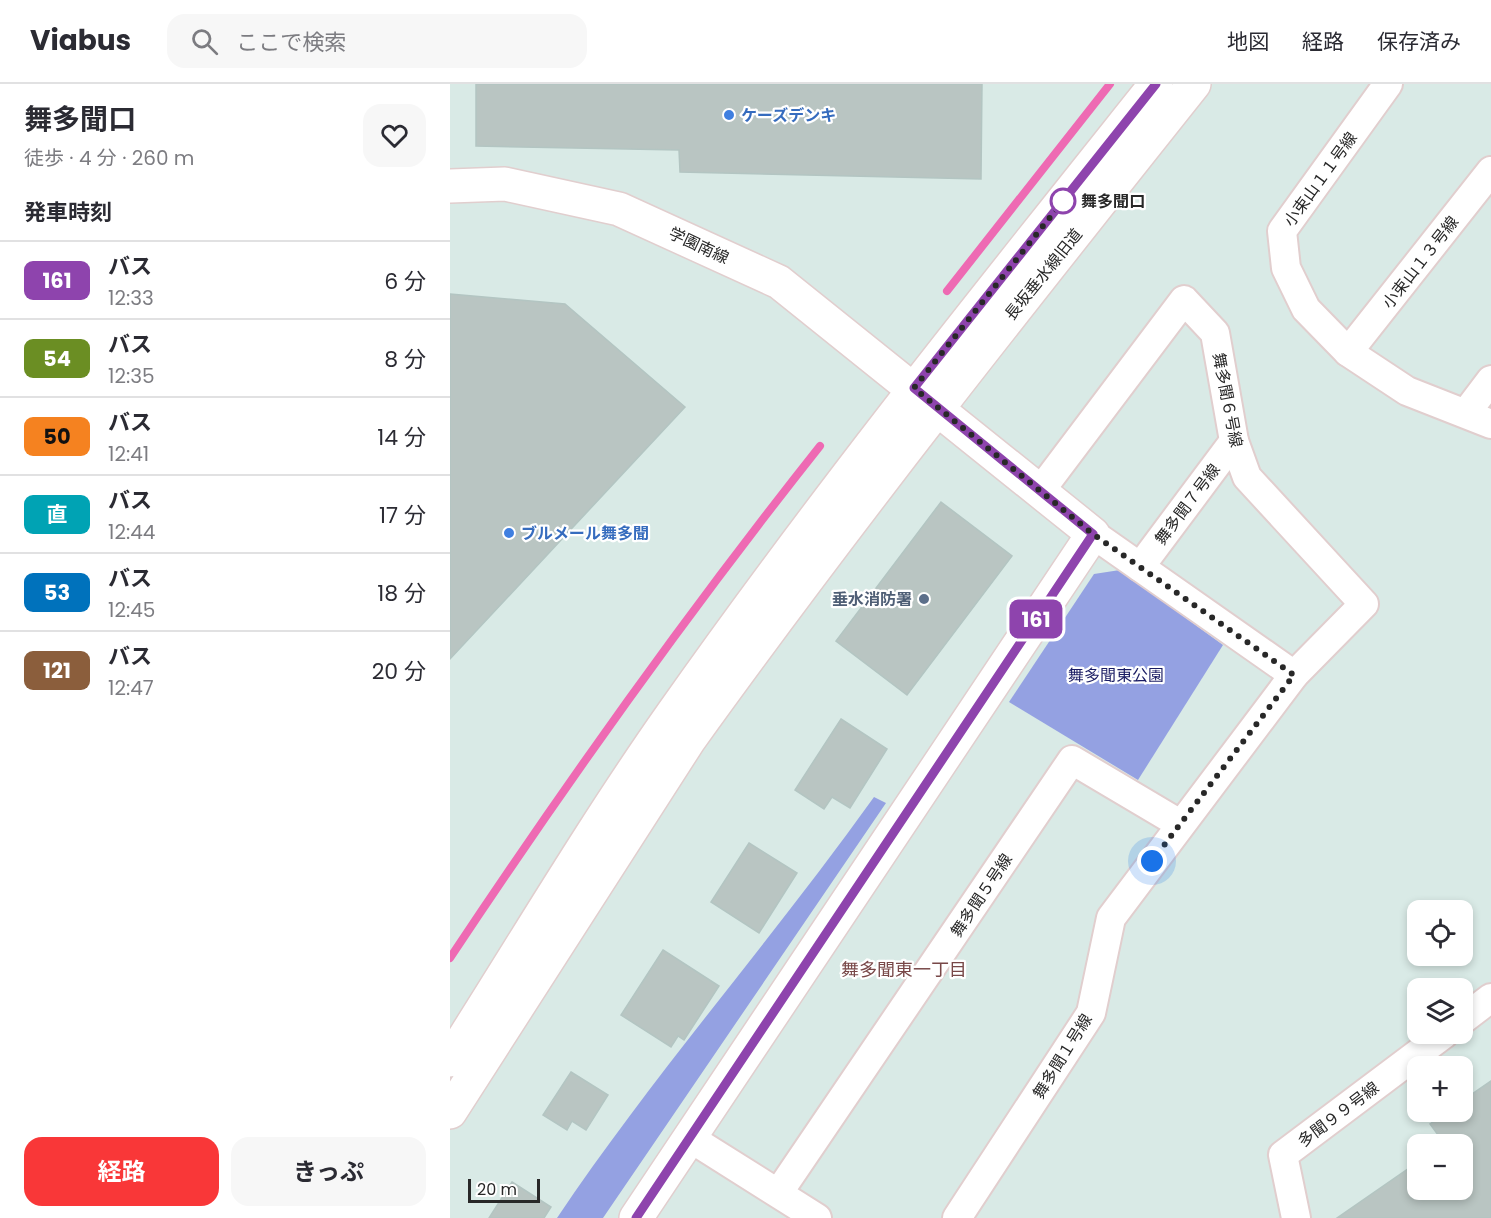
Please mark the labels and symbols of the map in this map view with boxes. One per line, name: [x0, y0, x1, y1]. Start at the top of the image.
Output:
place label: ケーズデンキ: [741, 104, 836, 127]
marker: ケーズデンキ: [722, 108, 736, 122]
street label: 小束山１１号線: [1278, 127, 1363, 231]
marker: 舞多聞口: [1050, 188, 1076, 214]
place label: 舞多聞口: [1081, 190, 1145, 213]
street label: 小束山１３号線: [1377, 211, 1464, 314]
street label: 学園南線: [665, 222, 733, 269]
street label: 長坂垂水線旧道: [999, 224, 1088, 325]
street label: 舞多聞６号線: [1207, 351, 1248, 449]
street label: 舞多聞７号線: [1149, 459, 1225, 550]
place label: ブルメール舞多聞: [521, 522, 649, 545]
marker: ブルメール舞多聞: [502, 526, 516, 540]
place label: 垂水消防署: [832, 588, 912, 611]
marker: 垂水消防署: [917, 592, 931, 606]
line badge: 161: [1002, 600, 1070, 638]
park label: 舞多聞東公園: [1068, 664, 1164, 687]
your location: [1137, 846, 1167, 876]
street label: 舞多聞５号線: [945, 849, 1018, 942]
district label: 舞多聞東一丁目: [841, 957, 967, 982]
street label: 舞多聞１号線: [1027, 1009, 1098, 1103]
street label: 多聞９９号線: [1293, 1076, 1384, 1152]
scale bar: [468, 1176, 540, 1204]

